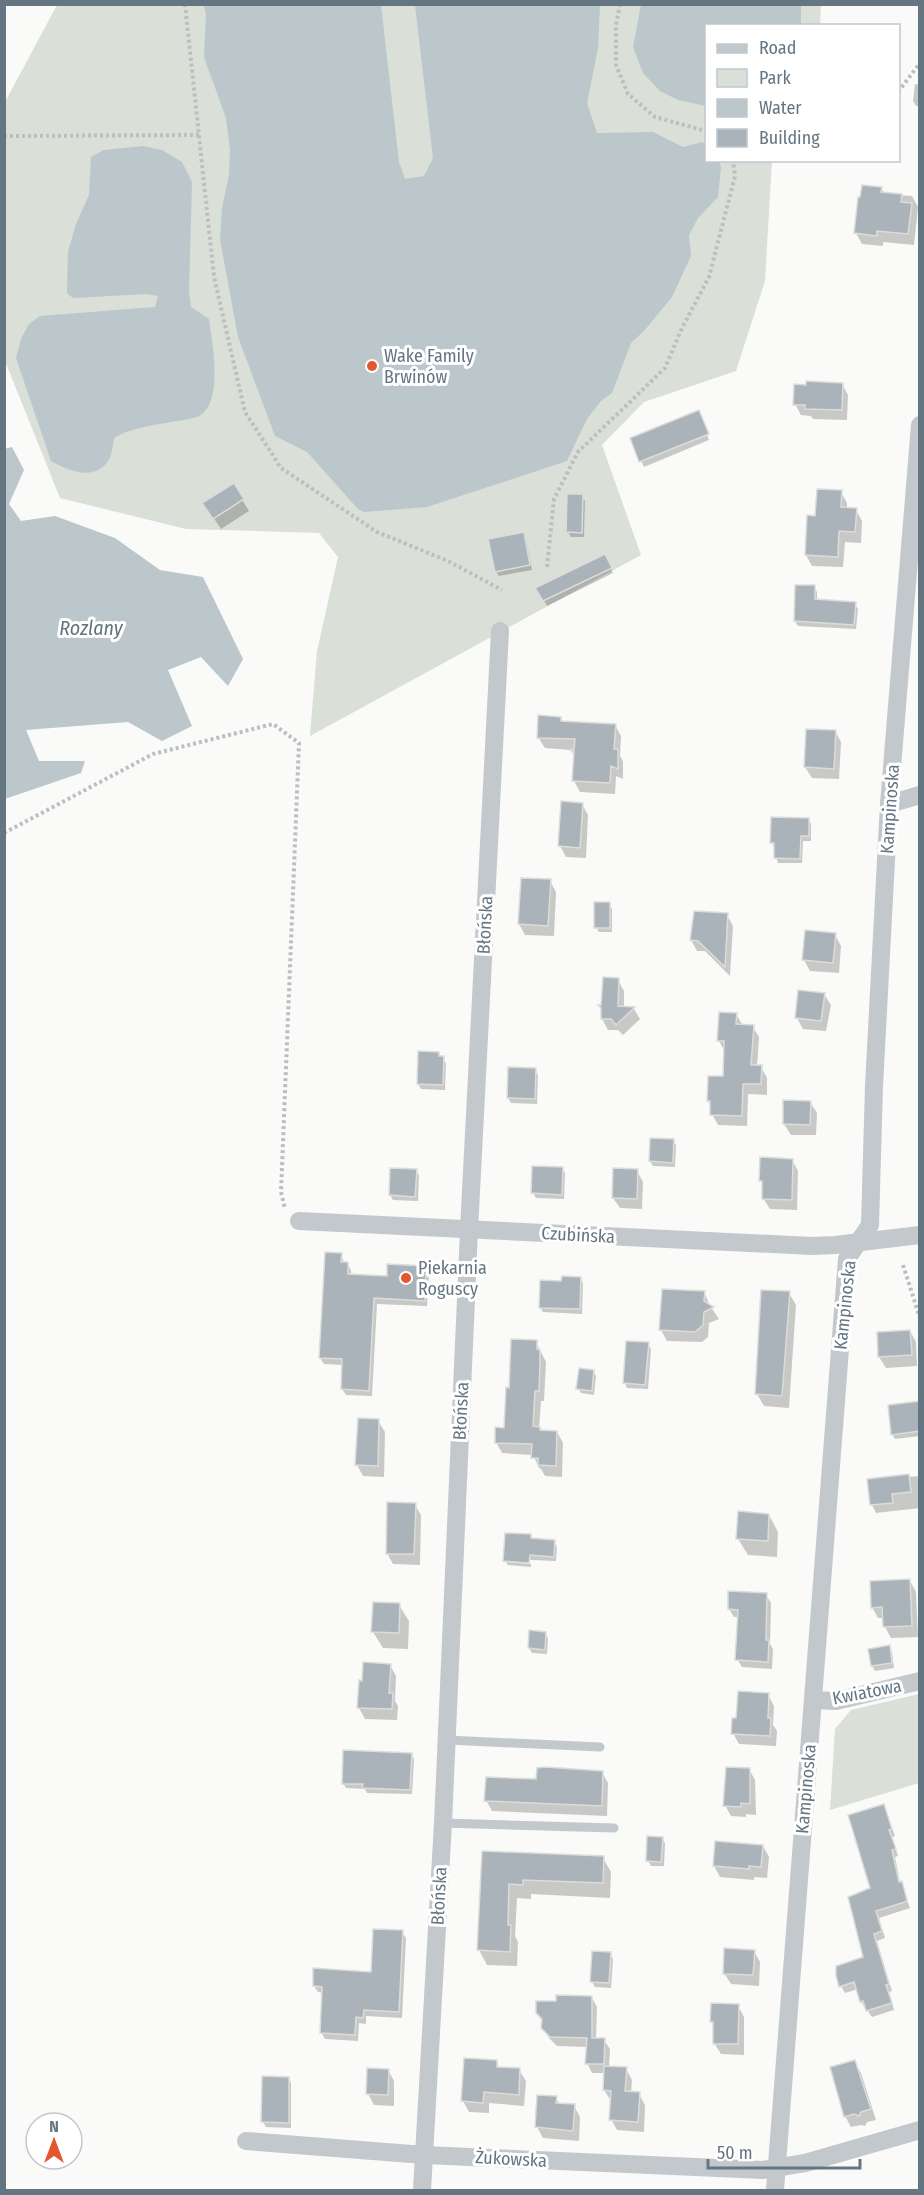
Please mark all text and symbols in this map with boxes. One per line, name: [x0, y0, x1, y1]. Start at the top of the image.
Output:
legend: [705, 24, 900, 162]
text: Road: [759, 37, 796, 59]
text: Park: [759, 67, 792, 89]
text: Water: [759, 97, 802, 119]
text: Building: [759, 127, 820, 149]
place label: Wake Family Brwinów: [384, 345, 474, 388]
marker: Wake Family Brwinów: [365, 359, 379, 373]
water label: Rozlany: [59, 616, 124, 640]
street label: Kampinoska: [876, 763, 904, 855]
street label: Błońska: [472, 895, 498, 955]
street label: Czubińska: [541, 1222, 616, 1248]
place label: Piekarnia Roguscy: [418, 1257, 487, 1300]
street label: Kampinoska: [829, 1259, 861, 1351]
marker: Piekarnia Roguscy: [399, 1271, 413, 1285]
street label: Błońska: [448, 1381, 474, 1441]
street label: Kwiatowa: [831, 1674, 904, 1709]
street label: Kampinoska: [791, 1743, 821, 1835]
street label: Błońska: [426, 1866, 452, 1926]
north arrow: [24, 2111, 84, 2171]
text: N: [49, 2117, 59, 2136]
scale bar: [708, 2132, 860, 2170]
text: 50 m: [717, 2142, 753, 2164]
street label: Żukowska: [475, 2146, 548, 2172]

